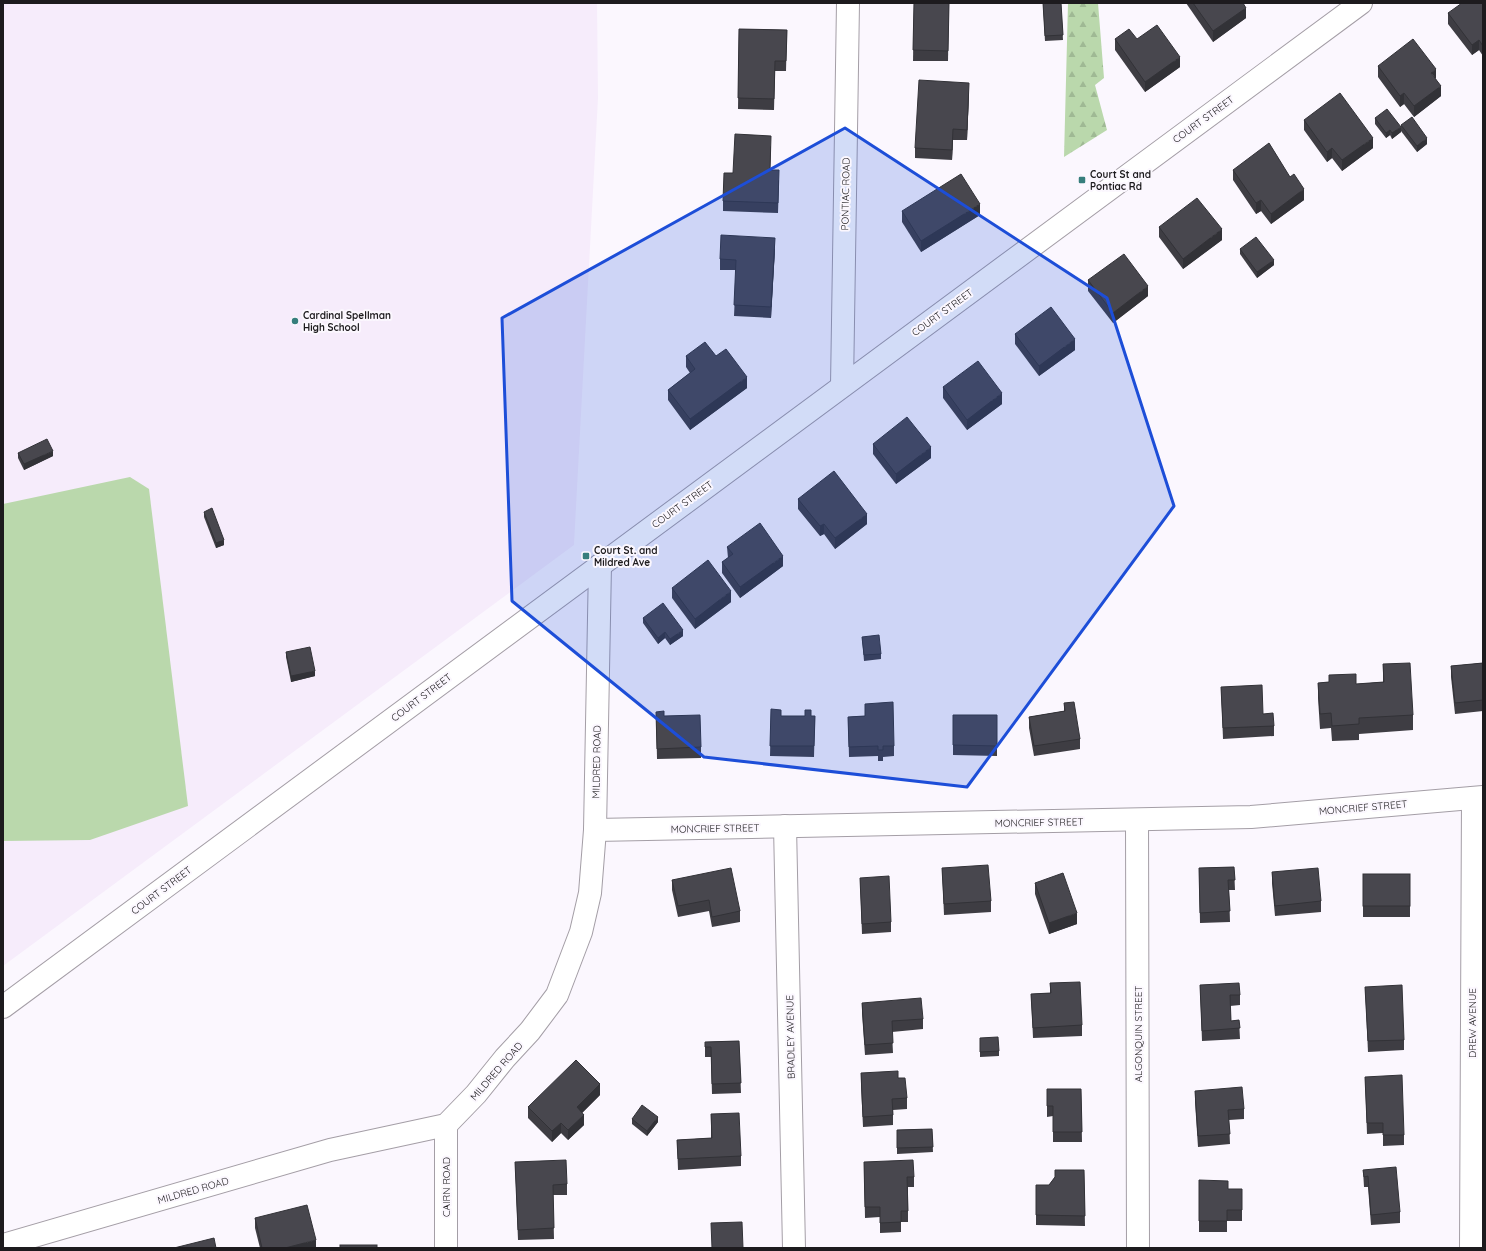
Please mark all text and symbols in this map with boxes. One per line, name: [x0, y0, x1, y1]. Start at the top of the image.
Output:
street label: COURT STREET: [1170, 93, 1236, 146]
street label: PONTIAC ROAD: [838, 157, 853, 231]
place label: Court St and Pontiac Rd: [1090, 168, 1151, 193]
marker: Court St and Pontiac Rd: [1077, 175, 1087, 185]
street label: COURT STREET: [909, 286, 975, 339]
place label: Cardinal Spellman High School: [303, 309, 391, 334]
marker: Cardinal Spellman High School: [290, 316, 300, 326]
street label: COURT STREET: [649, 478, 715, 531]
place label: Court St. and Mildred Ave: [594, 544, 657, 569]
marker: Court St. and Mildred Ave: [581, 551, 591, 561]
street label: COURT STREET: [388, 670, 454, 724]
street label: MILDRED ROAD: [589, 725, 604, 799]
street label: MONCRIEF STREET: [1318, 797, 1408, 818]
street label: MONCRIEF STREET: [995, 815, 1084, 830]
street label: MONCRIEF STREET: [671, 821, 760, 836]
street label: COURT STREET: [128, 863, 194, 917]
street label: ALGONQUIN STREET: [1132, 986, 1145, 1082]
street label: DREW AVENUE: [1466, 988, 1479, 1058]
street label: BRADLEY AVENUE: [783, 994, 798, 1079]
street label: MILDRED ROAD: [467, 1039, 525, 1103]
street label: CAIRN ROAD: [440, 1157, 453, 1217]
street label: MILDRED ROAD: [156, 1174, 230, 1207]

